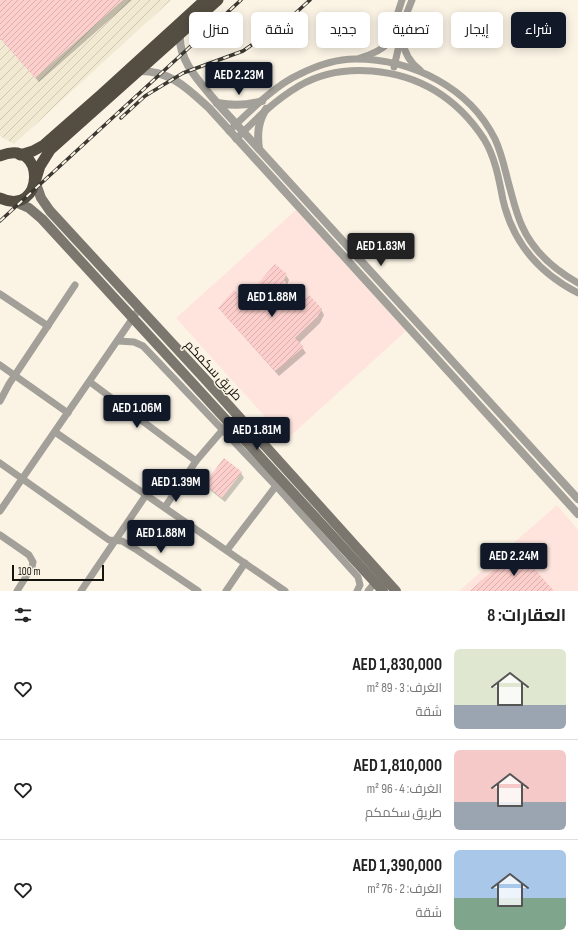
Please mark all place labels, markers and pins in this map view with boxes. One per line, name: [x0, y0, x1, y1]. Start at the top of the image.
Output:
pin: AED 2.23M: [193, 62, 285, 96]
pin: AED 1.83M: [335, 233, 427, 267]
pin: AED 1.88M: [226, 284, 318, 318]
pin: AED 1.06M: [91, 395, 183, 429]
pin: AED 1.81M: [211, 417, 303, 451]
pin: AED 1.39M: [130, 469, 222, 503]
pin: AED 1.88M: [115, 520, 207, 554]
pin: AED 2.24M: [468, 543, 560, 577]

